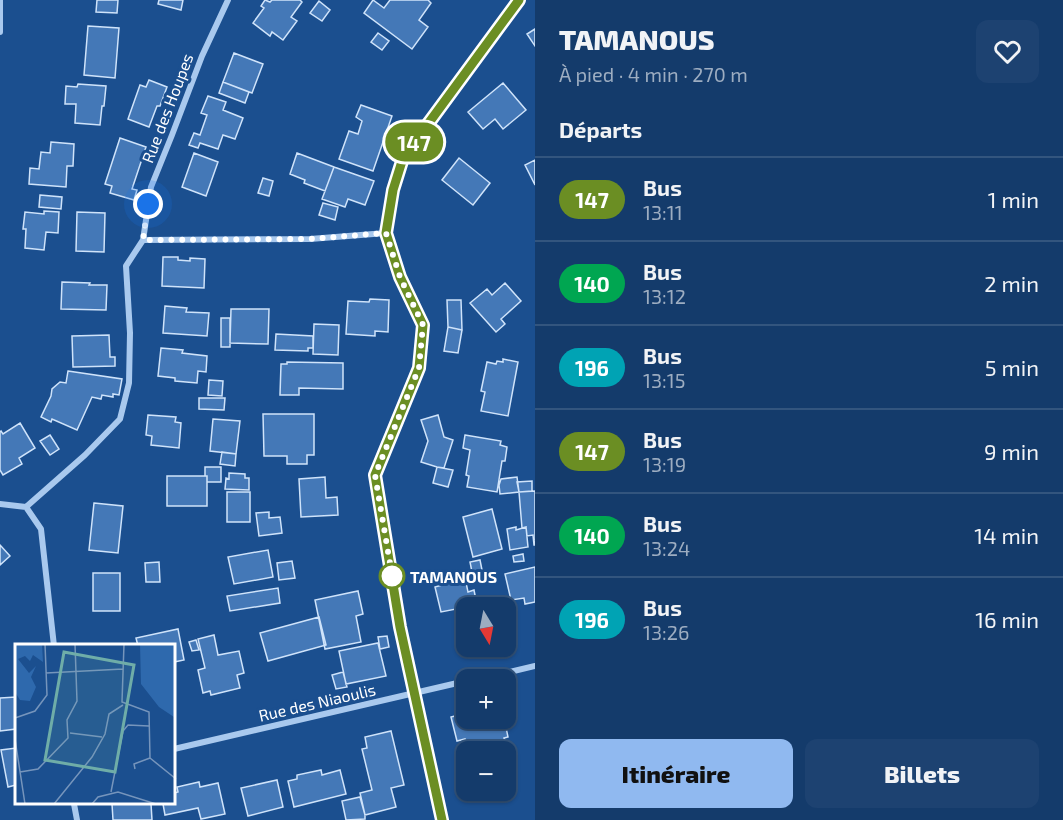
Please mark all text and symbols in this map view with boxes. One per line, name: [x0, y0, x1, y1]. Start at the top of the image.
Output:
button: heart: [976, 20, 1039, 83]
text: TAMANOUS: [559, 22, 714, 56]
street label: Rue des Houpes: [137, 51, 197, 165]
text: À pied · 4 min · 270 m: [559, 62, 748, 86]
text: Départs: [559, 116, 642, 142]
line badge: 147: [380, 122, 448, 162]
text: 147: [397, 130, 431, 155]
text: Bus: [643, 174, 682, 200]
text: 1 min: [988, 186, 1039, 212]
text: 147: [575, 187, 609, 212]
your location: [133, 189, 163, 219]
text: 13:11: [643, 200, 683, 224]
text: Bus: [643, 258, 682, 284]
text: 2 min: [984, 270, 1039, 296]
text: 140: [574, 271, 610, 296]
text: 13:12: [643, 284, 686, 308]
text: Bus: [643, 342, 682, 368]
text: 5 min: [985, 354, 1039, 380]
text: 196: [575, 355, 609, 380]
text: 13:15: [643, 368, 685, 392]
text: Bus: [643, 426, 682, 452]
text: 9 min: [984, 438, 1039, 464]
text: 147: [575, 439, 609, 464]
text: 13:19: [643, 452, 686, 476]
text: Bus: [643, 510, 682, 536]
text: 14 min: [974, 522, 1039, 548]
text: 140: [574, 523, 610, 548]
text: 13:24: [643, 536, 690, 560]
marker: TAMANOUS: [379, 563, 405, 589]
place label: TAMANOUS: [410, 567, 497, 586]
text: Bus: [643, 594, 682, 620]
north arrow: [456, 597, 516, 657]
map controls: [456, 597, 516, 801]
text: 16 min: [975, 606, 1039, 632]
text: 196: [575, 607, 609, 632]
text: 13:26: [643, 620, 689, 644]
inset map: [15, 644, 176, 805]
button: +: [456, 669, 516, 729]
street label: Rue des Niaoulis: [257, 679, 377, 725]
button: Itinéraire: [559, 739, 793, 808]
button: Billets: [805, 739, 1039, 808]
button: −: [456, 741, 516, 801]

